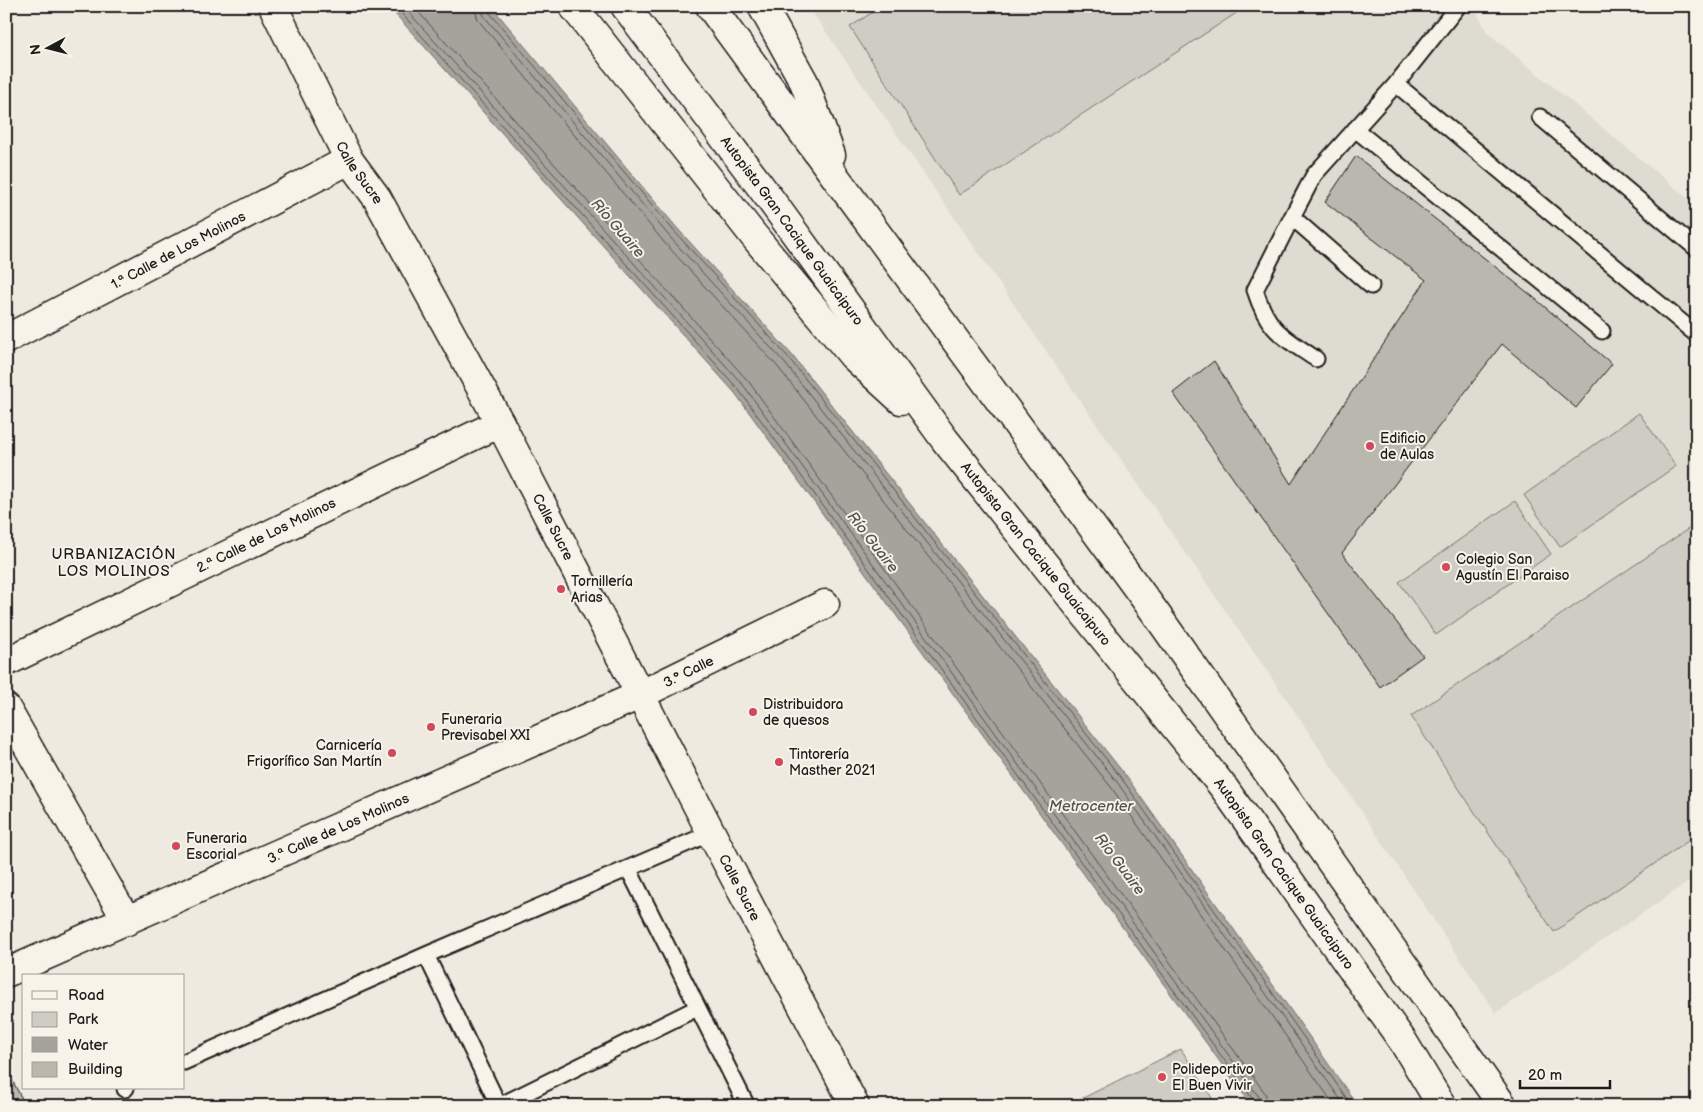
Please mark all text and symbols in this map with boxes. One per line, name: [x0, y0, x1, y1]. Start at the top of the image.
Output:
north arrow: [22, 22, 72, 72]
text: N: [27, 43, 45, 56]
street label: Autopista Gran Cacique Guaicaipuro: [717, 133, 867, 329]
street label: Calle Sucre: [332, 138, 387, 207]
water label: Río Guaire: [587, 195, 649, 262]
street label: 1.ª Calle de Los Molinos: [108, 208, 248, 293]
place label: Edificio de Aulas: [1380, 430, 1434, 463]
marker: Edificio de Aulas: [1364, 440, 1376, 452]
street label: Autopista Gran Cacique Guaicaipuro: [957, 459, 1115, 649]
street label: Calle Sucre: [529, 491, 577, 563]
street label: 2.ª Calle de Los Molinos: [194, 494, 339, 577]
water label: Río Guaire: [843, 508, 903, 577]
district label: URBANIZACIÓN LOS MOLINOS: [51, 545, 177, 581]
place label: Colegio San Agustín El Paraiso: [1456, 551, 1570, 584]
marker: Colegio San Agustín El Paraiso: [1440, 561, 1452, 573]
place label: Tornillería Arias: [571, 573, 633, 606]
marker: Tornillería Arias: [555, 583, 567, 595]
street label: 3.° Calle: [660, 652, 716, 691]
place label: Distribuidora de quesos: [763, 696, 844, 729]
marker: Distribuidora de quesos: [747, 706, 759, 718]
place label: Funeraria Previsabel XXI: [441, 711, 530, 744]
marker: Funeraria Previsabel XXI: [425, 721, 437, 733]
place label: Carnicería Frigorífico San Martín: [246, 737, 382, 770]
place label: Tintorería Masther 2021: [789, 746, 875, 779]
marker: Carnicería Frigorífico San Martín: [386, 747, 398, 759]
marker: Tintorería Masther 2021: [773, 756, 785, 768]
street label: Autopista Gran Cacique Guaicaipuro: [1210, 775, 1357, 973]
street label: 3.ª Calle de Los Molinos: [265, 790, 412, 867]
water label: Metrocenter: [1049, 797, 1134, 816]
place label: Funeraria Escorial: [186, 830, 247, 863]
water label: Río Guaire: [1090, 830, 1149, 899]
marker: Funeraria Escorial: [170, 840, 182, 852]
street label: Calle Sucre: [715, 851, 764, 924]
legend: [22, 974, 185, 1090]
text: Road: [68, 986, 104, 1005]
text: Park: [68, 1010, 99, 1029]
text: Water: [68, 1036, 108, 1055]
scale bar: [1520, 1057, 1610, 1089]
text: Building: [68, 1060, 123, 1079]
place label: Polideportivo El Buen Vivir: [1172, 1061, 1254, 1094]
text: 20 m: [1528, 1066, 1562, 1085]
marker: Polideportivo El Buen Vivir: [1156, 1071, 1168, 1083]

